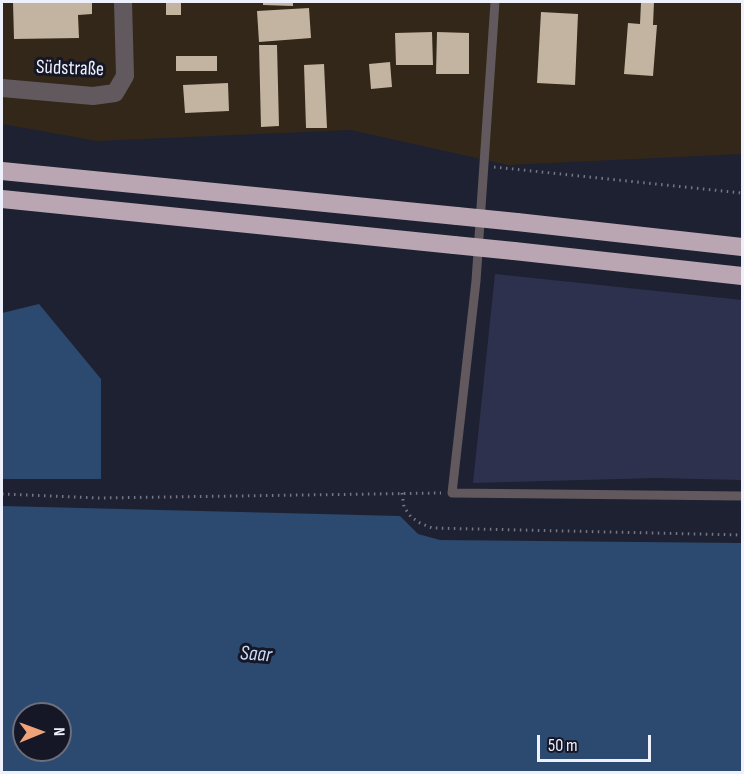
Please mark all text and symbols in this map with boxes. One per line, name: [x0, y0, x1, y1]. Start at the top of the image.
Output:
street label: Südstraße: [36, 56, 104, 82]
water label: Saar: [239, 641, 273, 669]
north arrow: [12, 702, 72, 762]
scale bar: [540, 723, 654, 761]
text: N: [49, 727, 68, 736]
text: 50 m: [548, 735, 578, 756]

